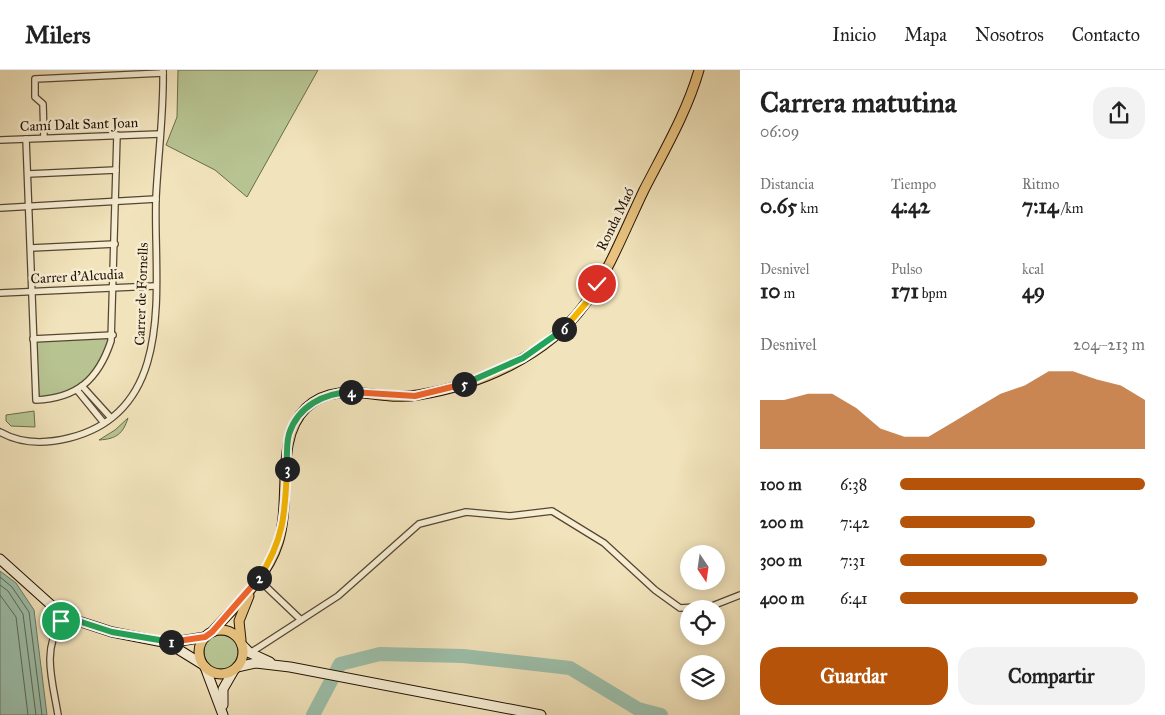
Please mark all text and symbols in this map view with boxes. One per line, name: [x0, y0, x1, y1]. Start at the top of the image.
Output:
text: Milers: [25, 20, 91, 50]
text: Inicio: [832, 24, 876, 46]
text: Mapa: [904, 24, 947, 46]
text: Nosotros: [975, 24, 1044, 46]
text: Contacto: [1072, 24, 1140, 46]
text: Carrera matutina: [760, 85, 957, 120]
button: share: [1093, 87, 1145, 139]
street label: Camí Dalt Sant Joan: [20, 114, 139, 136]
text: 06:09: [760, 122, 799, 141]
text: Distancia: [760, 176, 814, 193]
text: Tiempo: [891, 176, 936, 193]
text: Ritmo: [1022, 176, 1059, 193]
street label: Ronda Maó: [593, 185, 638, 253]
text: 0.65: [760, 193, 797, 219]
text: 4:42: [891, 193, 930, 219]
text: 7:14: [1022, 193, 1059, 219]
text: km: [797, 200, 818, 217]
text: /km: [1059, 200, 1084, 217]
street label: Carrer de Fornells: [131, 242, 152, 346]
text: Desnivel: [760, 261, 809, 278]
text: Pulso: [891, 261, 923, 278]
text: kcal: [1022, 261, 1044, 278]
pin: [576, 263, 618, 305]
street label: Carrer d'Alcudia: [30, 266, 124, 287]
icon: check: [583, 270, 611, 298]
text: 10: [760, 278, 780, 304]
text: 171: [891, 278, 919, 304]
text: 49: [1022, 278, 1045, 304]
text: m: [780, 285, 795, 302]
text: bpm: [919, 285, 947, 302]
pin: 6: [552, 316, 576, 342]
text: 6: [561, 321, 568, 338]
text: Desnivel: [760, 335, 816, 354]
text: 204–213 m: [1073, 335, 1145, 354]
pin: 5: [452, 372, 476, 396]
text: 5: [461, 376, 468, 393]
pin: 4: [338, 380, 364, 404]
text: 4: [348, 384, 355, 401]
pin: 3: [274, 456, 300, 482]
text: 3: [285, 461, 290, 478]
text: 100 m: [760, 475, 802, 494]
text: 6:38: [840, 475, 867, 494]
text: 200 m: [760, 513, 803, 532]
text: 7:42: [840, 513, 869, 532]
north arrow: [680, 545, 725, 590]
map controls: [680, 545, 725, 700]
text: 300 m: [760, 551, 802, 570]
text: 7:31: [840, 551, 865, 570]
pin: 2: [246, 566, 272, 590]
text: 2: [256, 570, 263, 587]
text: 400 m: [760, 589, 804, 608]
text: 6:41: [840, 589, 867, 608]
pin: [40, 600, 82, 642]
button: locate: [680, 600, 725, 645]
icon: arrive: [47, 607, 75, 635]
pin: 1: [158, 630, 184, 654]
text: 1: [169, 634, 174, 651]
button: Guardar: [760, 647, 948, 705]
button: Compartir: [958, 647, 1145, 705]
button: layers: [680, 655, 725, 700]

